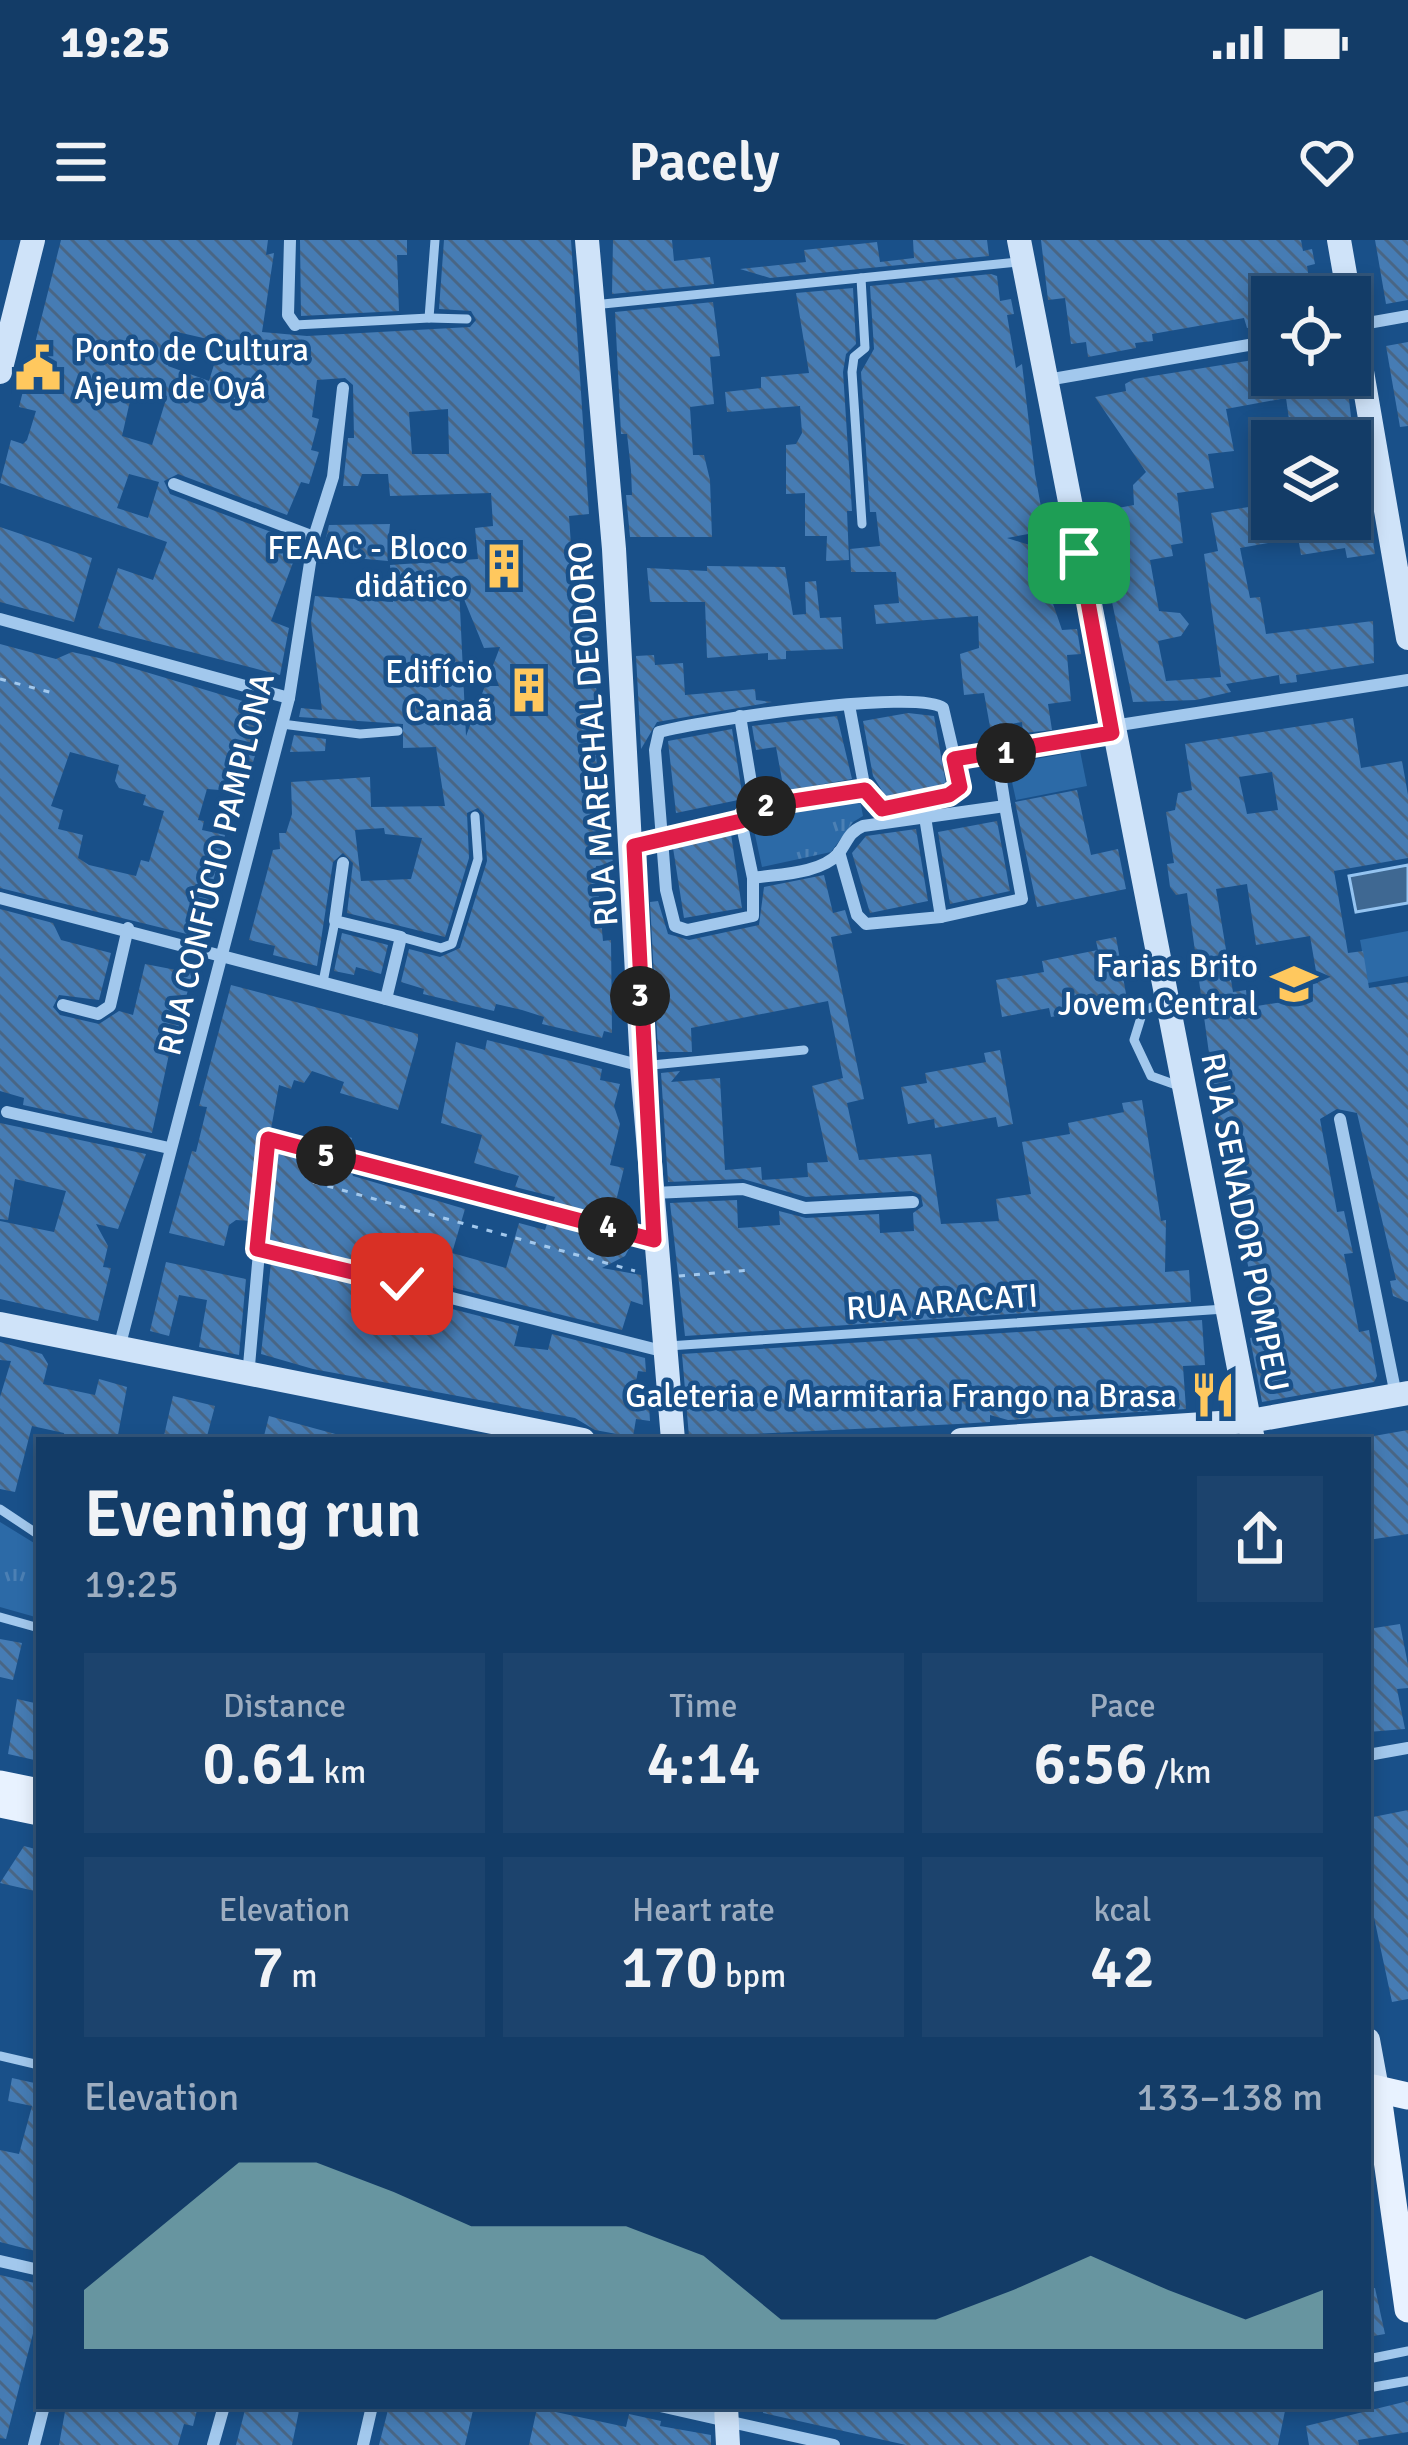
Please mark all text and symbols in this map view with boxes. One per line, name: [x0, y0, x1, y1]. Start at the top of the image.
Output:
text: 19:25: [60, 15, 170, 70]
icon: menu: [48, 129, 114, 195]
text: Pacely: [628, 129, 780, 196]
icon: heart: [1294, 129, 1360, 195]
map controls: [1251, 276, 1371, 540]
button: locate: [1251, 276, 1371, 396]
place label: Ponto de Cultura Ajeum de Oyá: [74, 330, 309, 409]
public building icon: Ponto de Cultura Ajeum de Oyá: [13, 343, 63, 393]
button: layers: [1251, 420, 1371, 540]
pin: [1028, 502, 1130, 604]
icon: arrive: [1046, 520, 1112, 586]
place label: FEAAC - Bloco didático: [267, 528, 468, 607]
street label: RUA MARECHAL DEODORO: [560, 540, 627, 928]
building icon: FEAAC - Bloco didático: [479, 541, 529, 591]
place label: Edifício Canaã: [385, 652, 493, 731]
building icon: Edifício Canaã: [504, 665, 554, 715]
street label: RUA CONFÚCIO PAMPLONA: [149, 669, 284, 1060]
pin: 1: [976, 723, 1036, 783]
text: 1: [997, 732, 1015, 773]
pin: 2: [736, 776, 796, 836]
text: 2: [757, 785, 775, 826]
place label: Farias Brito Jovem Central: [1058, 946, 1258, 1025]
school or university icon: Farias Brito Jovem Central: [1269, 959, 1319, 1009]
pin: 3: [610, 966, 670, 1026]
text: 3: [631, 975, 649, 1016]
street label: RUA SENADOR POMPEU: [1192, 1049, 1298, 1395]
pin: 5: [296, 1126, 356, 1186]
text: 5: [317, 1135, 335, 1176]
pin: 4: [578, 1197, 638, 1257]
text: 4: [599, 1206, 617, 1247]
pin: [351, 1233, 453, 1335]
icon: check: [369, 1251, 435, 1317]
street label: RUA ARACATI: [845, 1275, 1039, 1330]
restaurant icon: Galeteria e Marmitaria Frango na Brasa: [1188, 1370, 1238, 1420]
place label: Galeteria e Marmitaria Frango na Brasa: [625, 1376, 1177, 1417]
text: Evening run: [84, 1474, 422, 1555]
button: share: [1197, 1476, 1323, 1602]
text: 19:25: [84, 1560, 179, 1608]
text: Distance: [223, 1686, 346, 1727]
text: Time: [670, 1686, 738, 1727]
text: Pace: [1089, 1686, 1156, 1727]
text: 0.61: [203, 1727, 316, 1801]
text: 4:14: [646, 1727, 761, 1801]
text: 6:56: [1033, 1727, 1148, 1801]
text: km: [316, 1752, 366, 1793]
text: /km: [1148, 1752, 1212, 1793]
text: Elevation: [219, 1890, 350, 1931]
text: Heart rate: [632, 1890, 775, 1931]
text: kcal: [1094, 1890, 1151, 1931]
text: 7: [252, 1931, 284, 2005]
text: 170: [621, 1931, 718, 2005]
text: 42: [1090, 1931, 1155, 2005]
text: m: [284, 1956, 317, 1997]
text: bpm: [718, 1956, 786, 1997]
text: Elevation: [84, 2073, 239, 2121]
text: 133–138 m: [1136, 2073, 1323, 2121]

